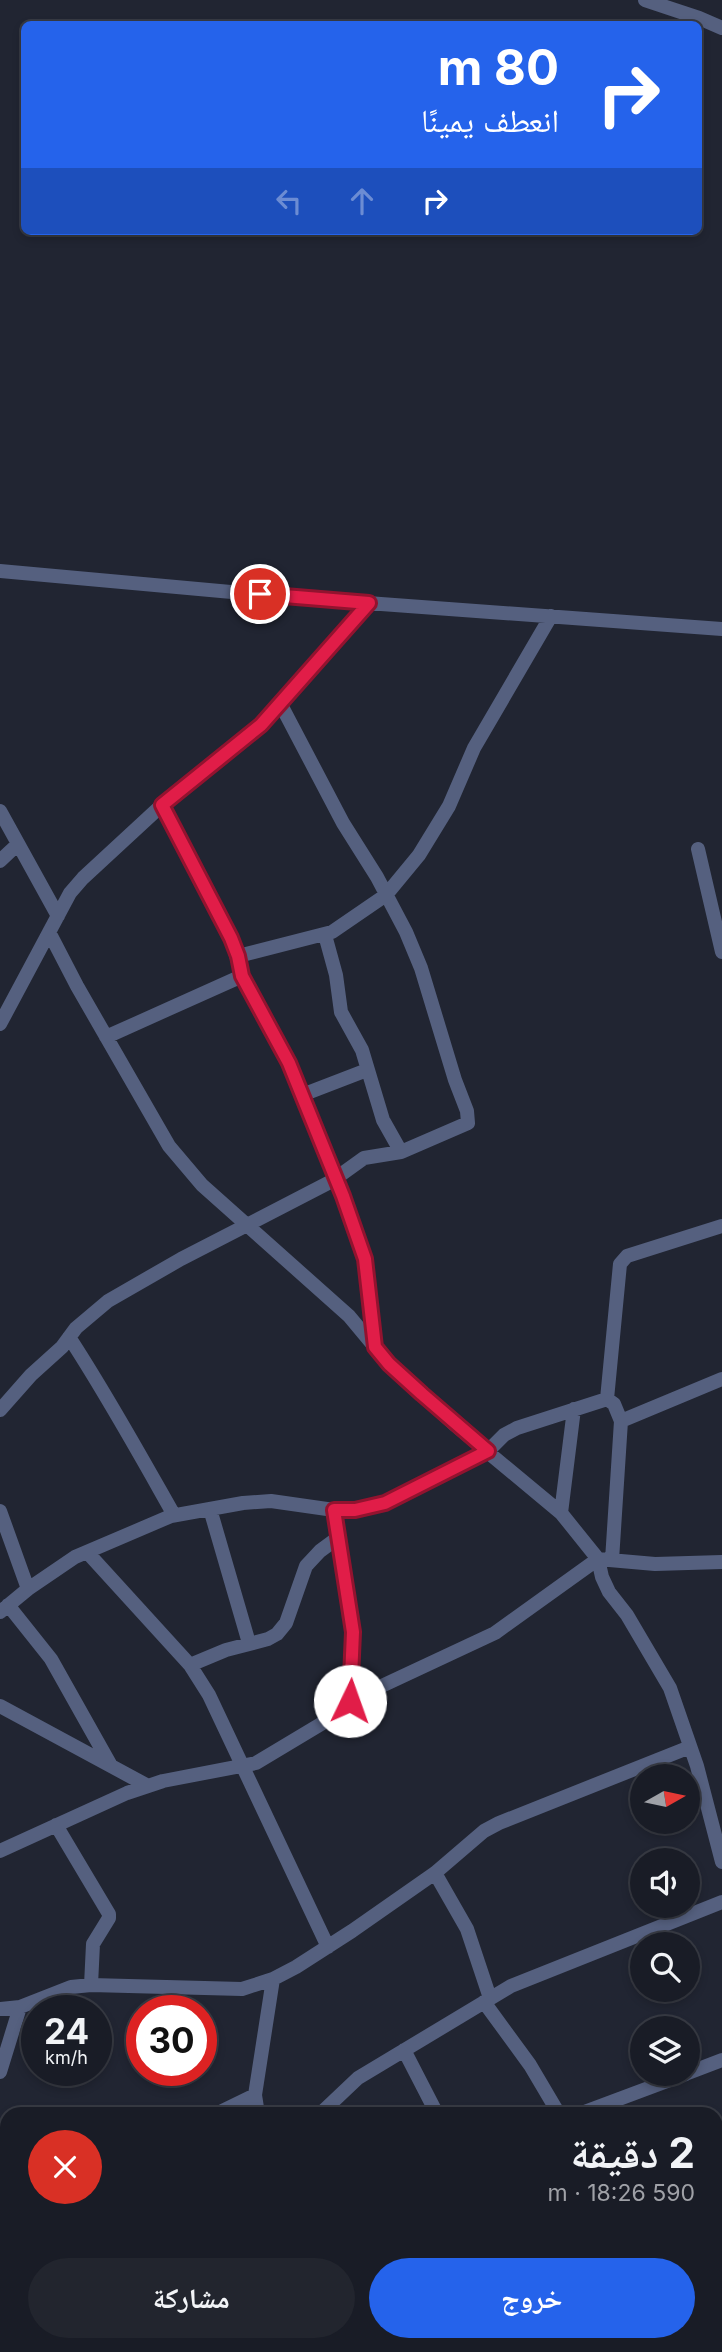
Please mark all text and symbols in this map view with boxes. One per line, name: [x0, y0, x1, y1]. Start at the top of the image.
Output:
text: 80 m: [438, 38, 559, 97]
icon: right: [583, 49, 674, 140]
text: انعطف يمينًا: [421, 101, 559, 140]
icon: left: [270, 182, 308, 220]
icon: ahead: [343, 182, 381, 220]
icon: right: [416, 182, 454, 220]
pin: [230, 564, 290, 624]
icon: arrive: [241, 575, 279, 613]
position arrow: [313, 1664, 387, 1738]
north arrow: [630, 1764, 700, 1834]
map controls: [630, 1764, 700, 2086]
button: sound: [630, 1848, 700, 1918]
button: search: [630, 1932, 700, 2002]
speed limit sign: 30: [126, 1995, 217, 2086]
text: 24: [44, 2010, 89, 2052]
button: layers: [630, 2016, 700, 2086]
text: km/h: [45, 2047, 88, 2068]
text: 2 دقيقة: [570, 2127, 695, 2178]
button: close: [28, 2130, 102, 2204]
text: 590 m · 18:26: [548, 2179, 695, 2207]
button: مشاركة: [28, 2258, 355, 2338]
button: خروج: [369, 2258, 695, 2338]

